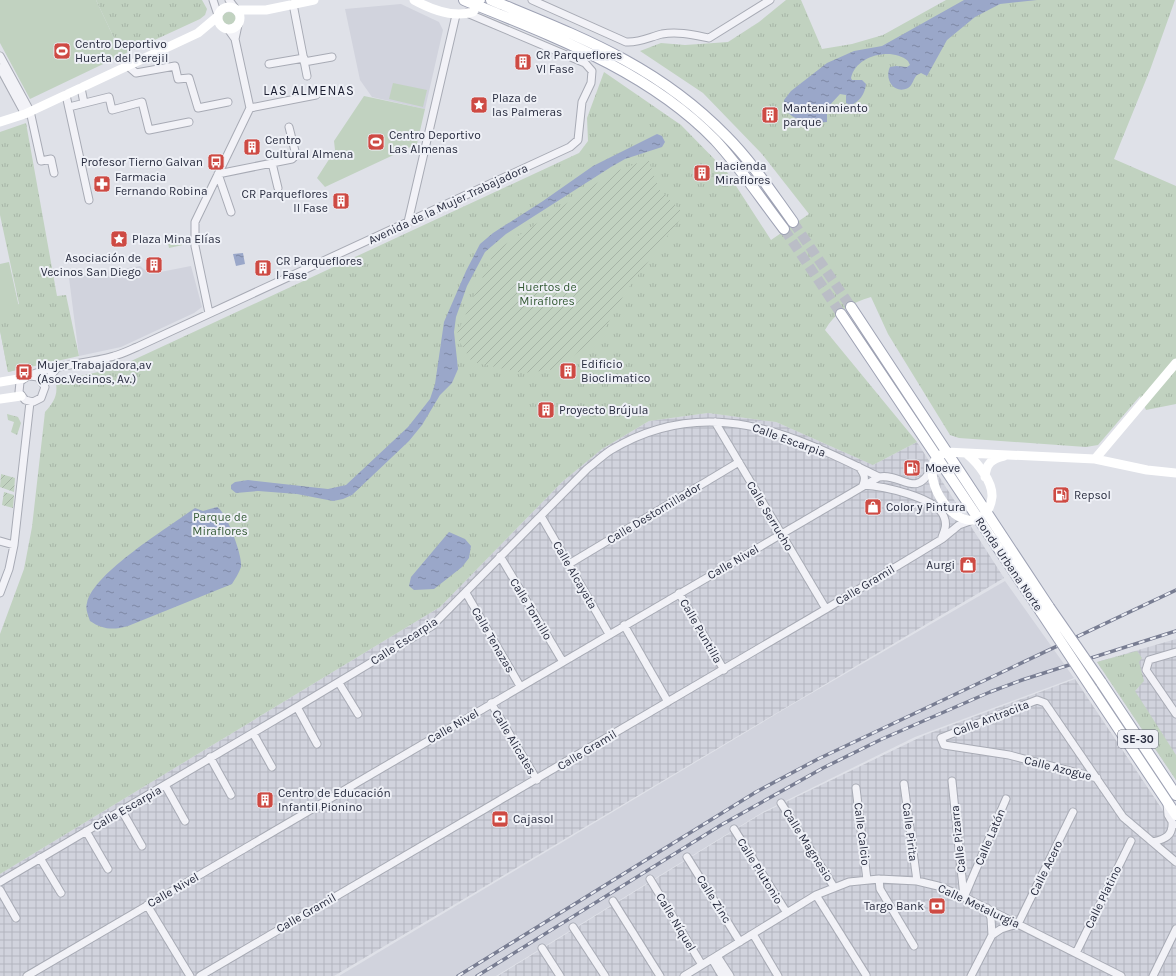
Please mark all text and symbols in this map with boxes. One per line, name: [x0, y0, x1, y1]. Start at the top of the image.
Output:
place label: Centro Deportivo Huerta del Perejil: [75, 37, 168, 65]
sports icon: Centro Deportivo Huerta del Perejil: [52, 41, 72, 61]
place label: CR Parqueflores VI Fase: [536, 48, 622, 76]
building icon: CR Parqueflores VI Fase: [513, 52, 533, 72]
district label: LAS ALMENAS: [263, 83, 355, 98]
place label: Plaza de las Palmeras: [492, 91, 562, 119]
place icon: Plaza de las Palmeras: [469, 95, 489, 115]
place label: Mantenimiento parque: [783, 101, 868, 129]
building icon: Mantenimiento parque: [760, 105, 780, 125]
place label: Centro Deportivo Las Almenas: [389, 128, 481, 156]
sports icon: Centro Deportivo Las Almenas: [366, 132, 386, 152]
place label: Centro Cultural Almena: [265, 133, 353, 161]
building icon: Centro Cultural Almena: [242, 137, 262, 157]
bus stop icon: Profesor Tierno Galvan: [206, 152, 226, 172]
place label: Profesor Tierno Galvan: [81, 155, 203, 169]
place label: Hacienda Miraflores: [715, 159, 771, 187]
street label: Avenida de la Mujer Trabajadora: [366, 161, 530, 247]
building icon: Hacienda Miraflores: [692, 163, 712, 183]
place label: Farmacia Fernando Robina: [115, 170, 208, 198]
pharmacy icon: Farmacia Fernando Robina: [92, 174, 112, 194]
place label: CR Parqueflores II Fase: [242, 187, 328, 215]
building icon: CR Parqueflores II Fase: [331, 191, 351, 211]
place icon: Plaza Mina Elías: [109, 229, 129, 249]
place label: Plaza Mina Elías: [132, 232, 221, 246]
place label: Asociación de Vecinos San Diego: [41, 251, 141, 279]
place label: CR Parqueflores I Fase: [276, 254, 362, 282]
building icon: Asociación de Vecinos San Diego: [144, 255, 164, 275]
building icon: CR Parqueflores I Fase: [253, 258, 273, 278]
park label: Huertos de Miraflores: [517, 280, 577, 308]
place label: Edificio Bioclimatico: [581, 357, 650, 385]
place label: Mujer Trabajadora,av (Asoc.Vecinos, Av.): [37, 358, 151, 386]
building icon: Edificio Bioclimatico: [558, 361, 578, 381]
bus stop icon: Mujer Trabajadora,av (Asoc.Vecinos, Av.): [14, 362, 34, 382]
building icon: Proyecto Brújula: [536, 400, 556, 420]
place label: Proyecto Brújula: [559, 403, 648, 417]
street label: Calle Escarpia: [750, 420, 828, 460]
fuel station icon: Moeve: [902, 458, 922, 478]
place label: Moeve: [925, 461, 960, 475]
street label: Calle Destornillador: [604, 479, 704, 547]
street label: Calle Serrucho: [744, 479, 796, 553]
fuel station icon: Repsol: [1051, 485, 1071, 505]
place label: Repsol: [1074, 488, 1111, 502]
shop icon: Color y Pintura: [863, 497, 883, 517]
place label: Color y Pintura: [886, 500, 966, 514]
park label: Parque de Miraflores: [192, 510, 248, 538]
street label: Ronda Urbana Norte: [972, 514, 1046, 614]
street label: Calle Alcayata: [550, 539, 600, 611]
street label: Calle Nivel: [705, 542, 761, 582]
shop icon: Aurgi: [958, 555, 978, 575]
place label: Aurgi: [926, 558, 955, 572]
street label: Calle Gramil: [833, 562, 897, 608]
street label: Calle Tornillo: [507, 576, 555, 642]
street label: Calle Puntilla: [677, 596, 725, 666]
street label: Calle Tenazas: [469, 605, 517, 675]
street label: Calle Escarpia: [368, 614, 440, 668]
street label: Calle Antracita: [951, 697, 1031, 739]
street label: Calle Nivel: [425, 706, 481, 746]
street label: Calle Alicates: [489, 707, 539, 777]
street label: Calle Gramil: [555, 727, 619, 773]
road number: SE-30: [1118, 730, 1158, 748]
street label: Calle Azogue: [1023, 753, 1093, 783]
street label: Calle Escarpia: [90, 783, 164, 833]
place label: Centro de Educación Infantil Pionino: [278, 786, 391, 814]
building icon: Centro de Educación Infantil Pionino: [255, 790, 275, 810]
street label: Calle Calcio: [851, 802, 873, 866]
street label: Calle Pirita: [899, 802, 921, 862]
street label: Calle Pizarra: [948, 805, 968, 873]
street label: Calle Magnesio: [780, 806, 836, 884]
street label: Calle Latón: [972, 807, 1008, 867]
bank icon: Cajasol: [490, 809, 510, 829]
place label: Cajasol: [513, 812, 554, 826]
street label: Calle Plutonio: [734, 835, 786, 907]
street label: Calle Acero: [1027, 838, 1065, 898]
street label: Calle Platino: [1082, 863, 1124, 931]
street label: Calle Nivel: [145, 870, 201, 910]
street label: Calle Zinc: [694, 872, 734, 926]
street label: Calle Metalurgia: [936, 881, 1022, 931]
street label: Calle Gramil: [274, 890, 338, 936]
street label: Calle Níquel: [653, 890, 699, 954]
bank icon: Targo Bank: [927, 896, 947, 916]
place label: Targo Bank: [864, 899, 924, 913]

